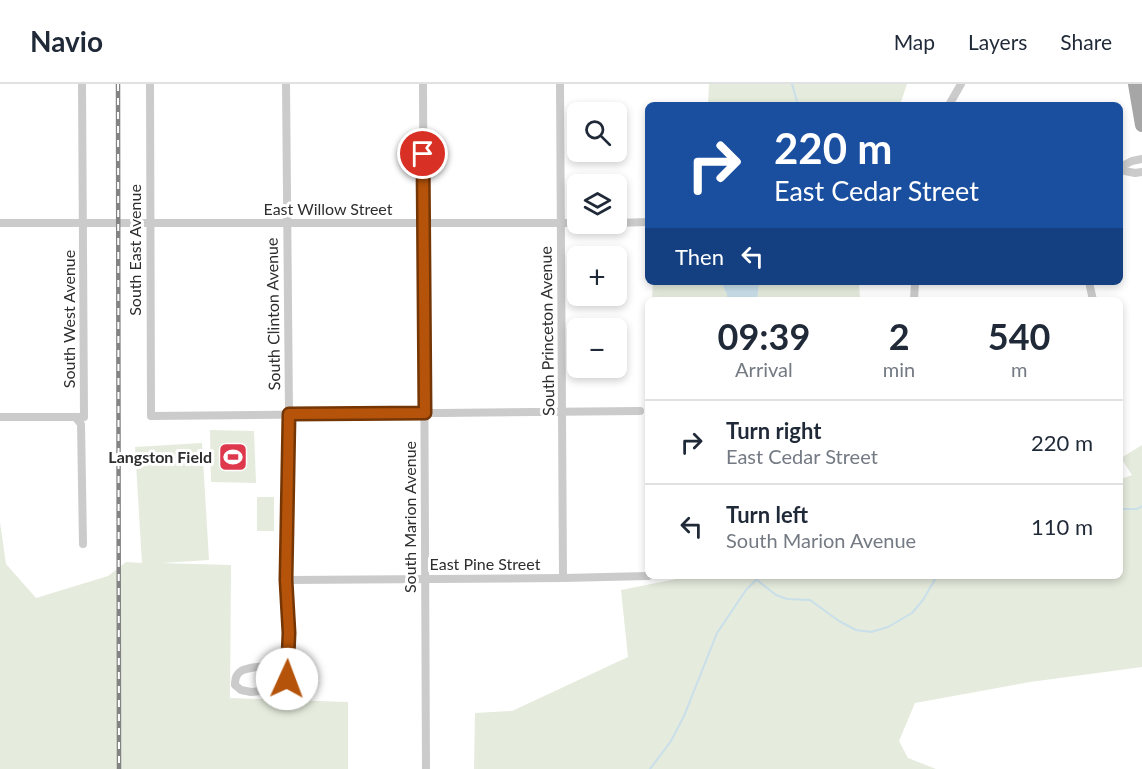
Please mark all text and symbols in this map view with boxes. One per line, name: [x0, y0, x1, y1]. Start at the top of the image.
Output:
text: Navio: [30, 24, 103, 58]
text: Map: [894, 29, 935, 54]
text: Layers: [968, 29, 1027, 54]
text: Share: [1060, 29, 1112, 54]
map controls: [567, 102, 627, 378]
button: search: [567, 102, 627, 162]
text: 220 m: [774, 123, 892, 173]
icon: right: [675, 126, 753, 204]
pin: [397, 128, 448, 179]
icon: arrive: [406, 137, 439, 170]
button: layers: [567, 174, 627, 234]
text: East Cedar Street: [774, 174, 979, 207]
street label: South East Avenue: [125, 184, 144, 316]
street label: East Willow Street: [264, 199, 393, 218]
street label: South Clinton Avenue: [262, 237, 283, 391]
icon: left: [736, 240, 769, 273]
text: Then: [675, 243, 724, 270]
street label: South Princeton Avenue: [536, 246, 557, 416]
button: +: [567, 246, 627, 306]
street label: South West Avenue: [59, 250, 78, 388]
text: 09:39: [718, 314, 810, 358]
text: 2: [889, 314, 910, 358]
text: 540: [988, 314, 1050, 358]
button: −: [567, 318, 627, 378]
text: Arrival: [735, 357, 793, 381]
text: min: [883, 357, 915, 381]
text: m: [1011, 357, 1027, 381]
text: Turn right: [726, 417, 821, 444]
icon: right: [675, 426, 708, 459]
text: 220 m: [1031, 429, 1093, 456]
sports icon: Langston Field: [217, 441, 249, 473]
street label: South Marion Avenue: [400, 441, 419, 593]
text: East Cedar Street: [726, 444, 878, 468]
place label: Langston Field: [108, 447, 212, 466]
text: Turn left: [726, 501, 808, 528]
icon: left: [675, 510, 708, 543]
text: 110 m: [1031, 513, 1093, 540]
text: South Marion Avenue: [726, 528, 916, 552]
street label: East Pine Street: [430, 554, 541, 573]
position arrow: [255, 647, 319, 711]

